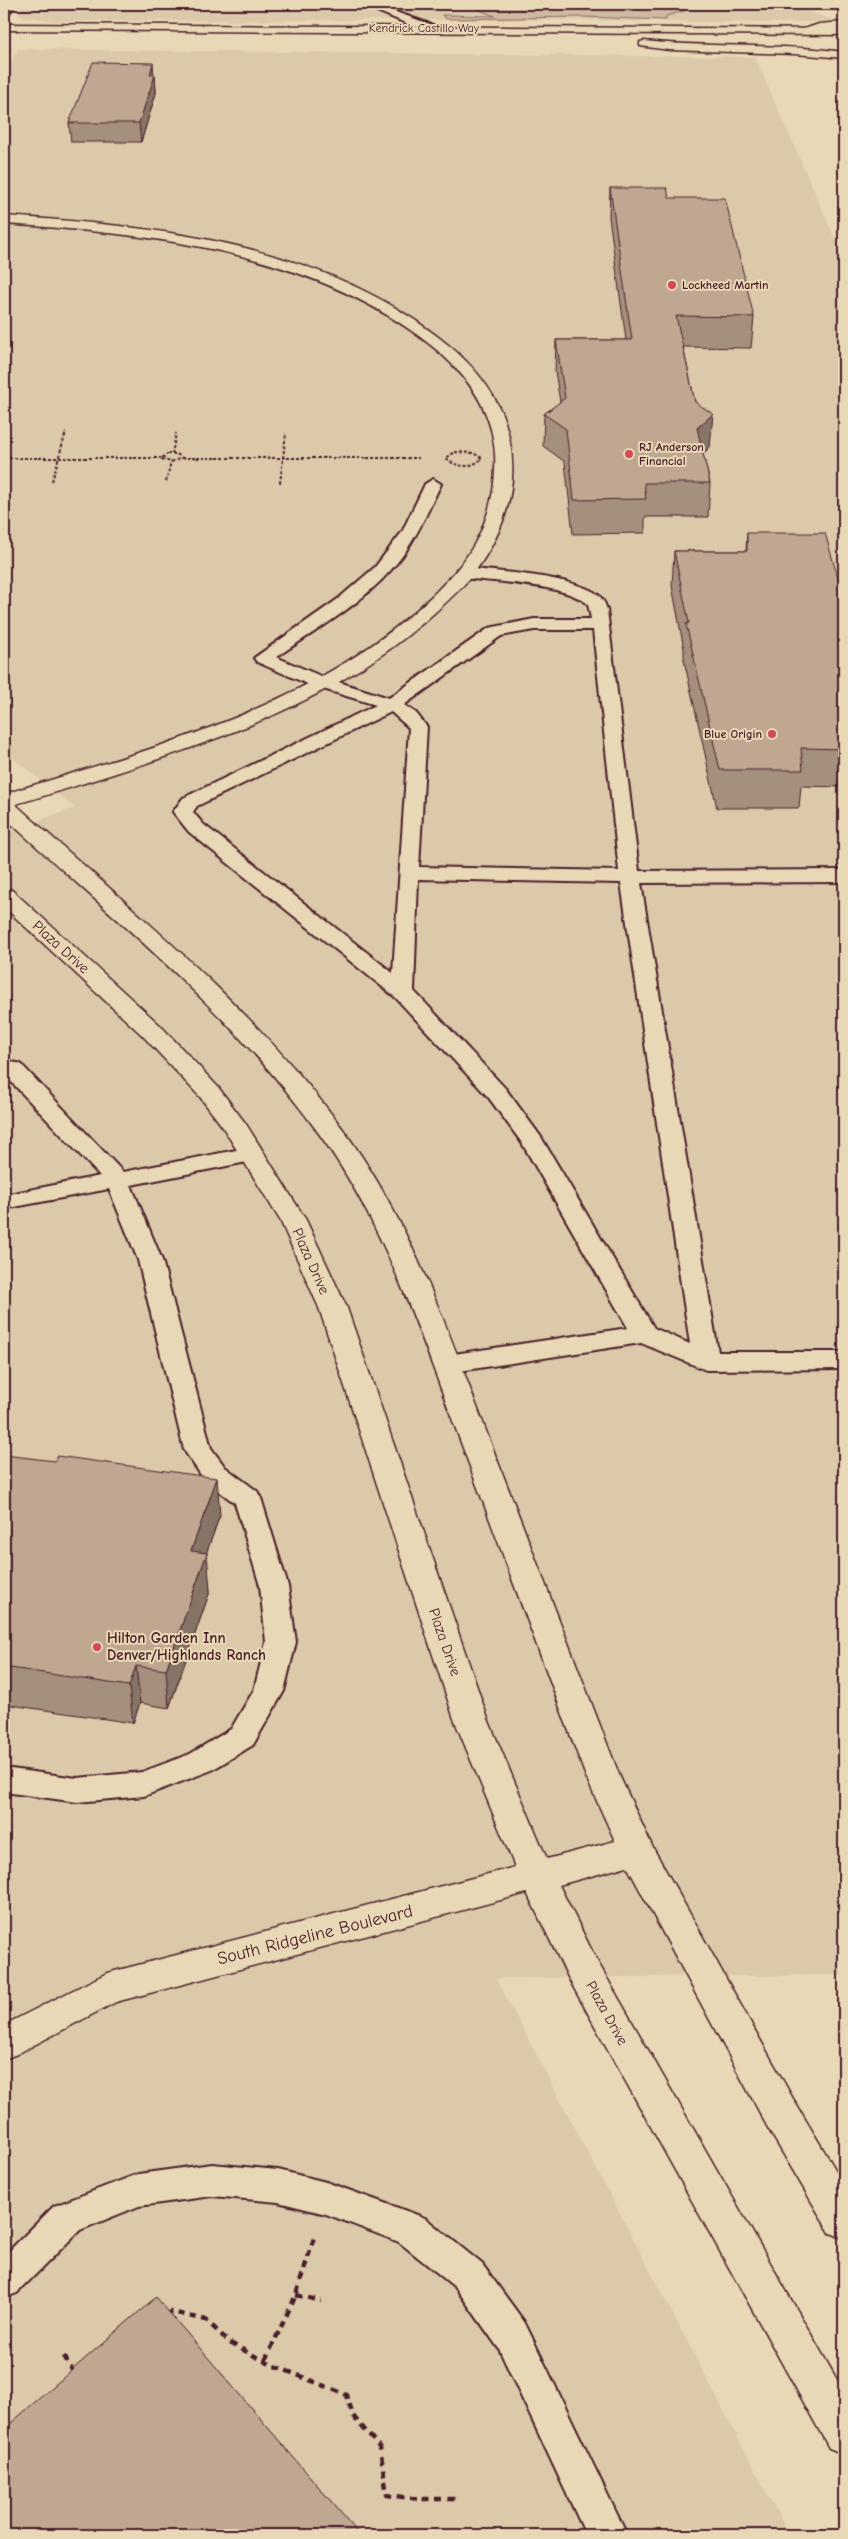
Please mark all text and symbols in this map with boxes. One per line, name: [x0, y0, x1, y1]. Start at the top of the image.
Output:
street label: Kendrick Castillo Way: [369, 21, 480, 35]
place label: Lockheed Martin: [682, 278, 768, 292]
marker: Lockheed Martin: [666, 279, 678, 291]
place label: RJ Anderson Financial: [639, 440, 704, 468]
marker: RJ Anderson Financial: [623, 448, 635, 460]
place label: Blue Origin: [704, 727, 762, 741]
marker: Blue Origin: [766, 728, 778, 740]
street label: Plaza Drive: [29, 917, 94, 978]
street label: Plaza Drive: [288, 1225, 334, 1297]
street label: Plaza Drive: [425, 1606, 465, 1679]
place label: Hilton Garden Inn Denver/Highlands Ranch: [107, 1629, 266, 1664]
marker: Hilton Garden Inn Denver/Highlands Ranch: [91, 1641, 103, 1653]
street label: South Ridgeline Boulevard: [215, 1901, 415, 1969]
street label: Plaza Drive: [582, 1978, 632, 2049]

